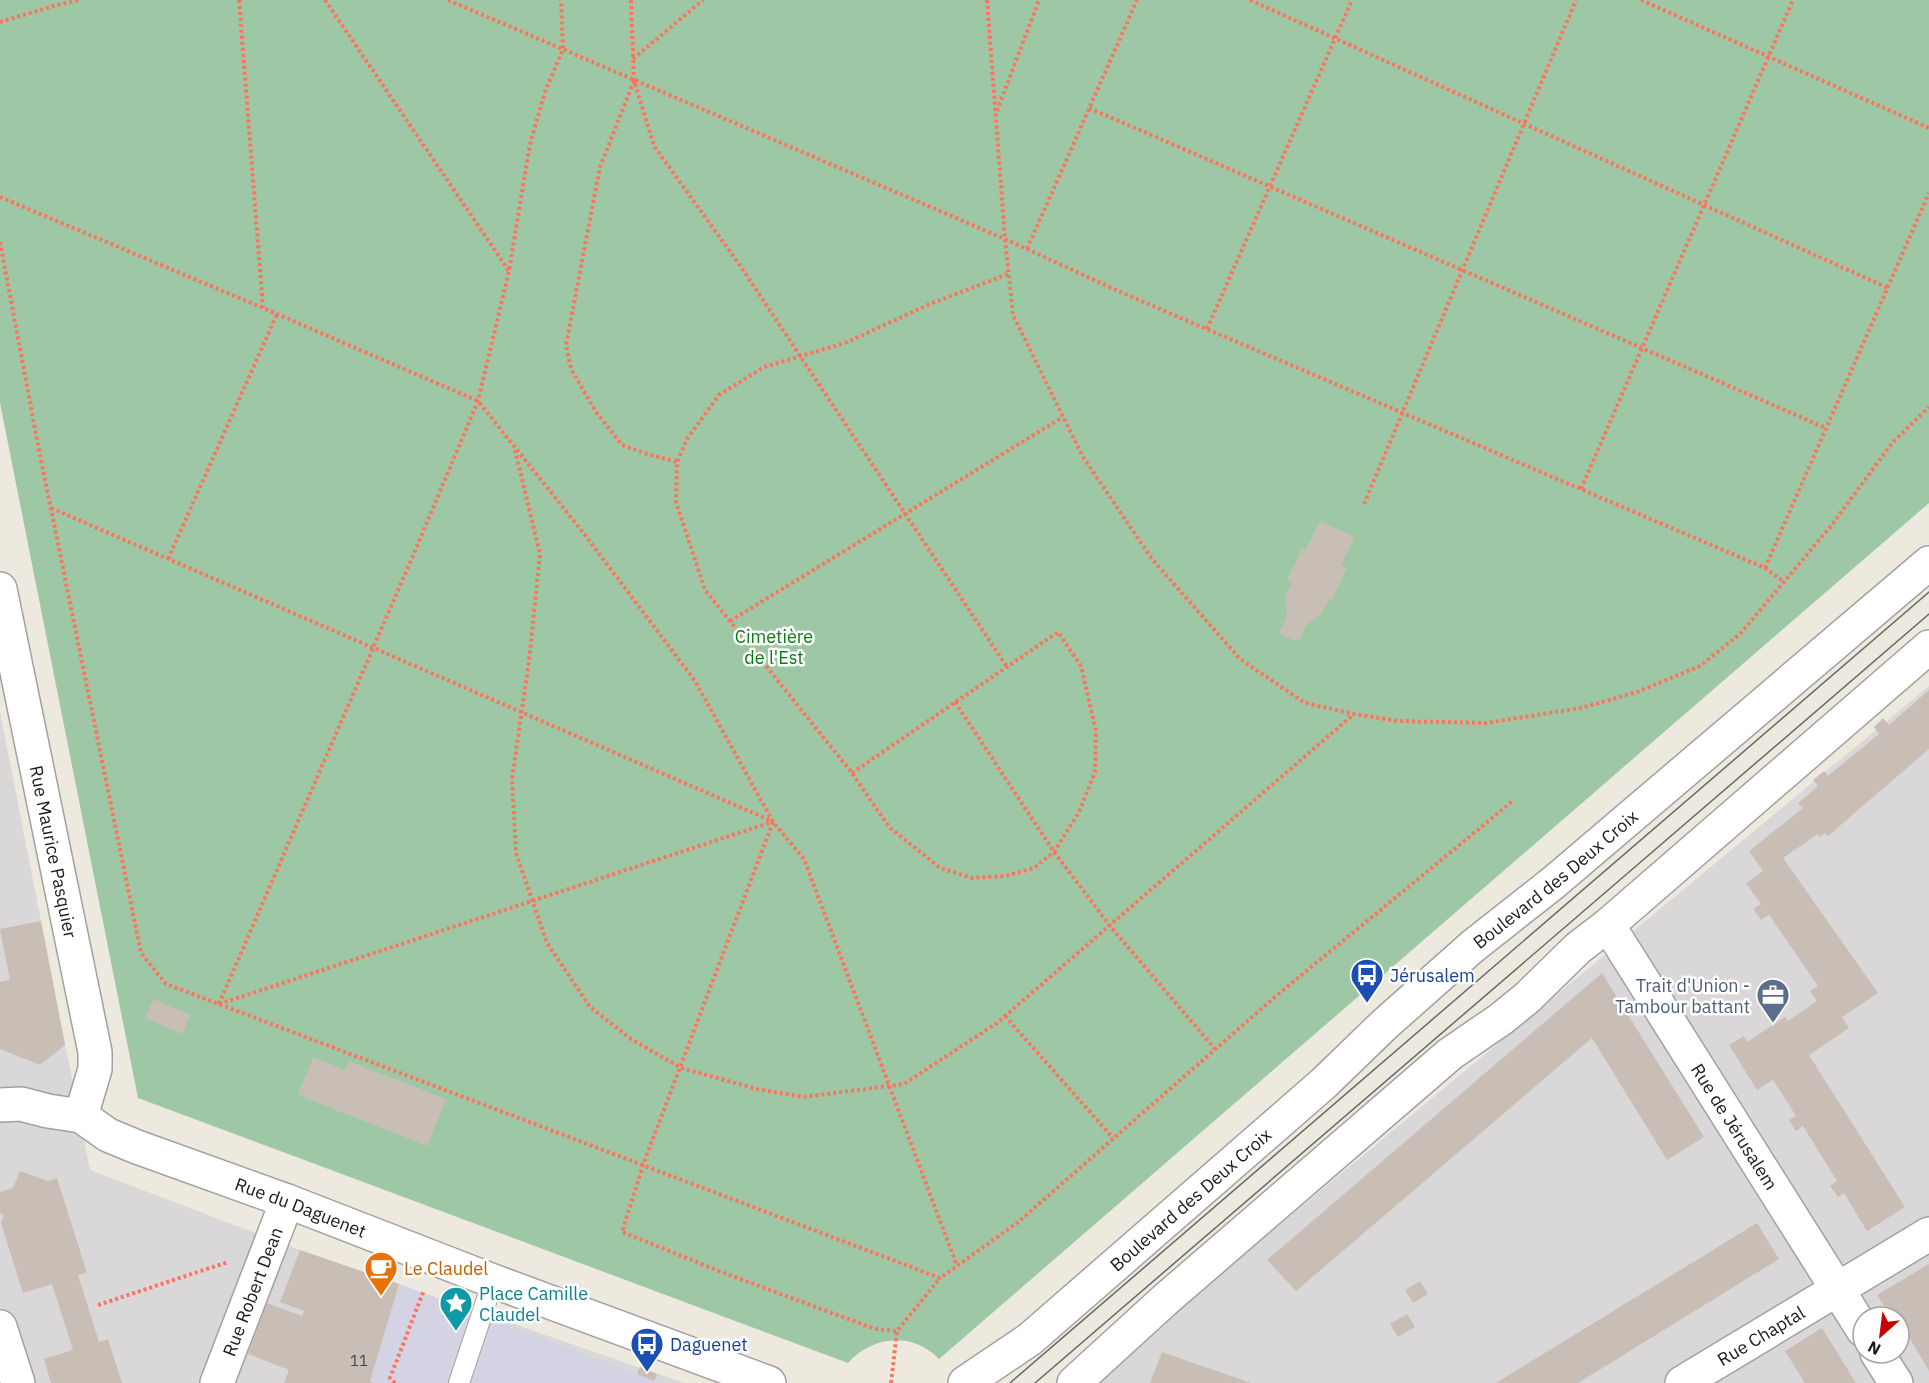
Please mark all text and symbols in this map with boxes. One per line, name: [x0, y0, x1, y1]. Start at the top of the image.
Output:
park label: Cimetière de l'Est: [735, 625, 813, 669]
street label: Rue Maurice Pasquier: [25, 763, 83, 940]
street label: Boulevard des Deux Croix: [1468, 804, 1643, 953]
bus stop icon: Jérusalem: [1349, 957, 1385, 1004]
place label: Jérusalem: [1390, 964, 1475, 987]
place label: Trait d'Union - Tambour battant: [1615, 974, 1750, 1018]
office icon: Trait d'Union - Tambour battant: [1755, 977, 1791, 1024]
street label: Rue de Jérusalem: [1686, 1059, 1783, 1194]
street label: Boulevard des Deux Croix: [1105, 1123, 1276, 1276]
street label: Rue du Daguenet: [232, 1172, 370, 1242]
street label: Rue Robert Dean: [217, 1224, 287, 1359]
cafe icon: Le Claudel: [363, 1250, 399, 1297]
place label: Le Claudel: [404, 1257, 488, 1280]
place label: Place Camille Claudel: [479, 1282, 588, 1326]
place icon: Place Camille Claudel: [438, 1285, 474, 1332]
street label: Rue Chaptal: [1713, 1300, 1809, 1371]
north arrow: [1851, 1305, 1911, 1365]
bus stop icon: Daguenet: [629, 1326, 665, 1373]
place label: Daguenet: [670, 1333, 748, 1356]
text: N: [1864, 1337, 1884, 1360]
house number: 11: [350, 1351, 368, 1370]

